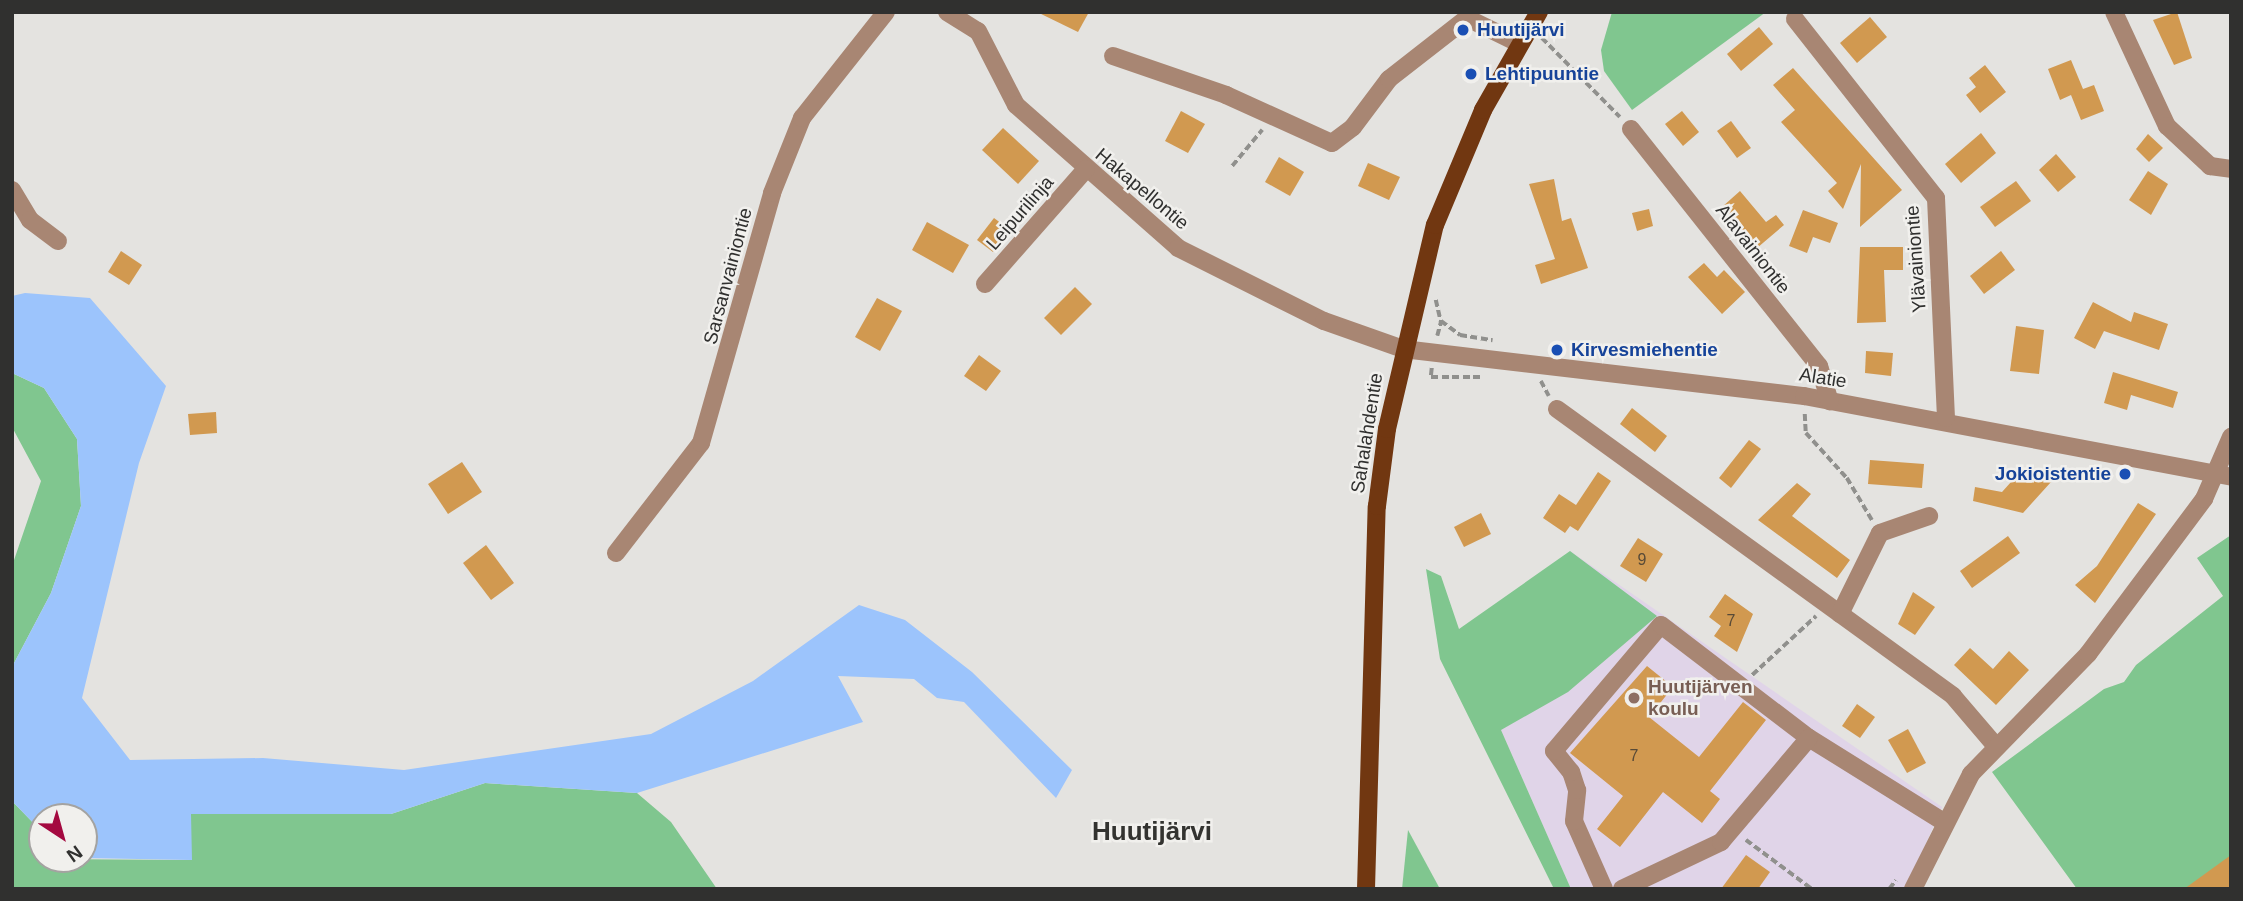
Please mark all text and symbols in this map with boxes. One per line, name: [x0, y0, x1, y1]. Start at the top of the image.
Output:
place label: Huutijärvi: [1477, 19, 1565, 41]
marker: Huutijärvi: [1455, 22, 1471, 38]
place label: Lehtipuuntie: [1485, 63, 1599, 85]
marker: Lehtipuuntie: [1463, 66, 1479, 82]
street label: Hakapellontie: [1091, 143, 1193, 235]
street label: Leipurilinja: [982, 171, 1058, 255]
street label: Alavainiontie: [1711, 200, 1795, 298]
street label: Ylävainiontie: [1901, 204, 1931, 314]
street label: Sarsanvainiontie: [699, 205, 757, 347]
place label: Kirvesmiehentie: [1571, 339, 1718, 361]
marker: Kirvesmiehentie: [1549, 342, 1565, 358]
street label: Alatie: [1798, 363, 1848, 393]
street label: Sahalahdentie: [1346, 371, 1388, 495]
place label: Jokioistentie: [1995, 463, 2111, 485]
marker: Jokioistentie: [2117, 466, 2133, 482]
house number: 9: [1638, 550, 1646, 570]
house number: 7: [1727, 611, 1735, 631]
place label: Huutijärven koulu: [1648, 676, 1753, 720]
marker: Huutijärven koulu: [1626, 690, 1642, 706]
house number: 7: [1630, 746, 1638, 766]
north arrow: [28, 803, 98, 873]
district label: Huutijärvi: [1092, 816, 1212, 848]
text: N: [63, 841, 86, 866]

